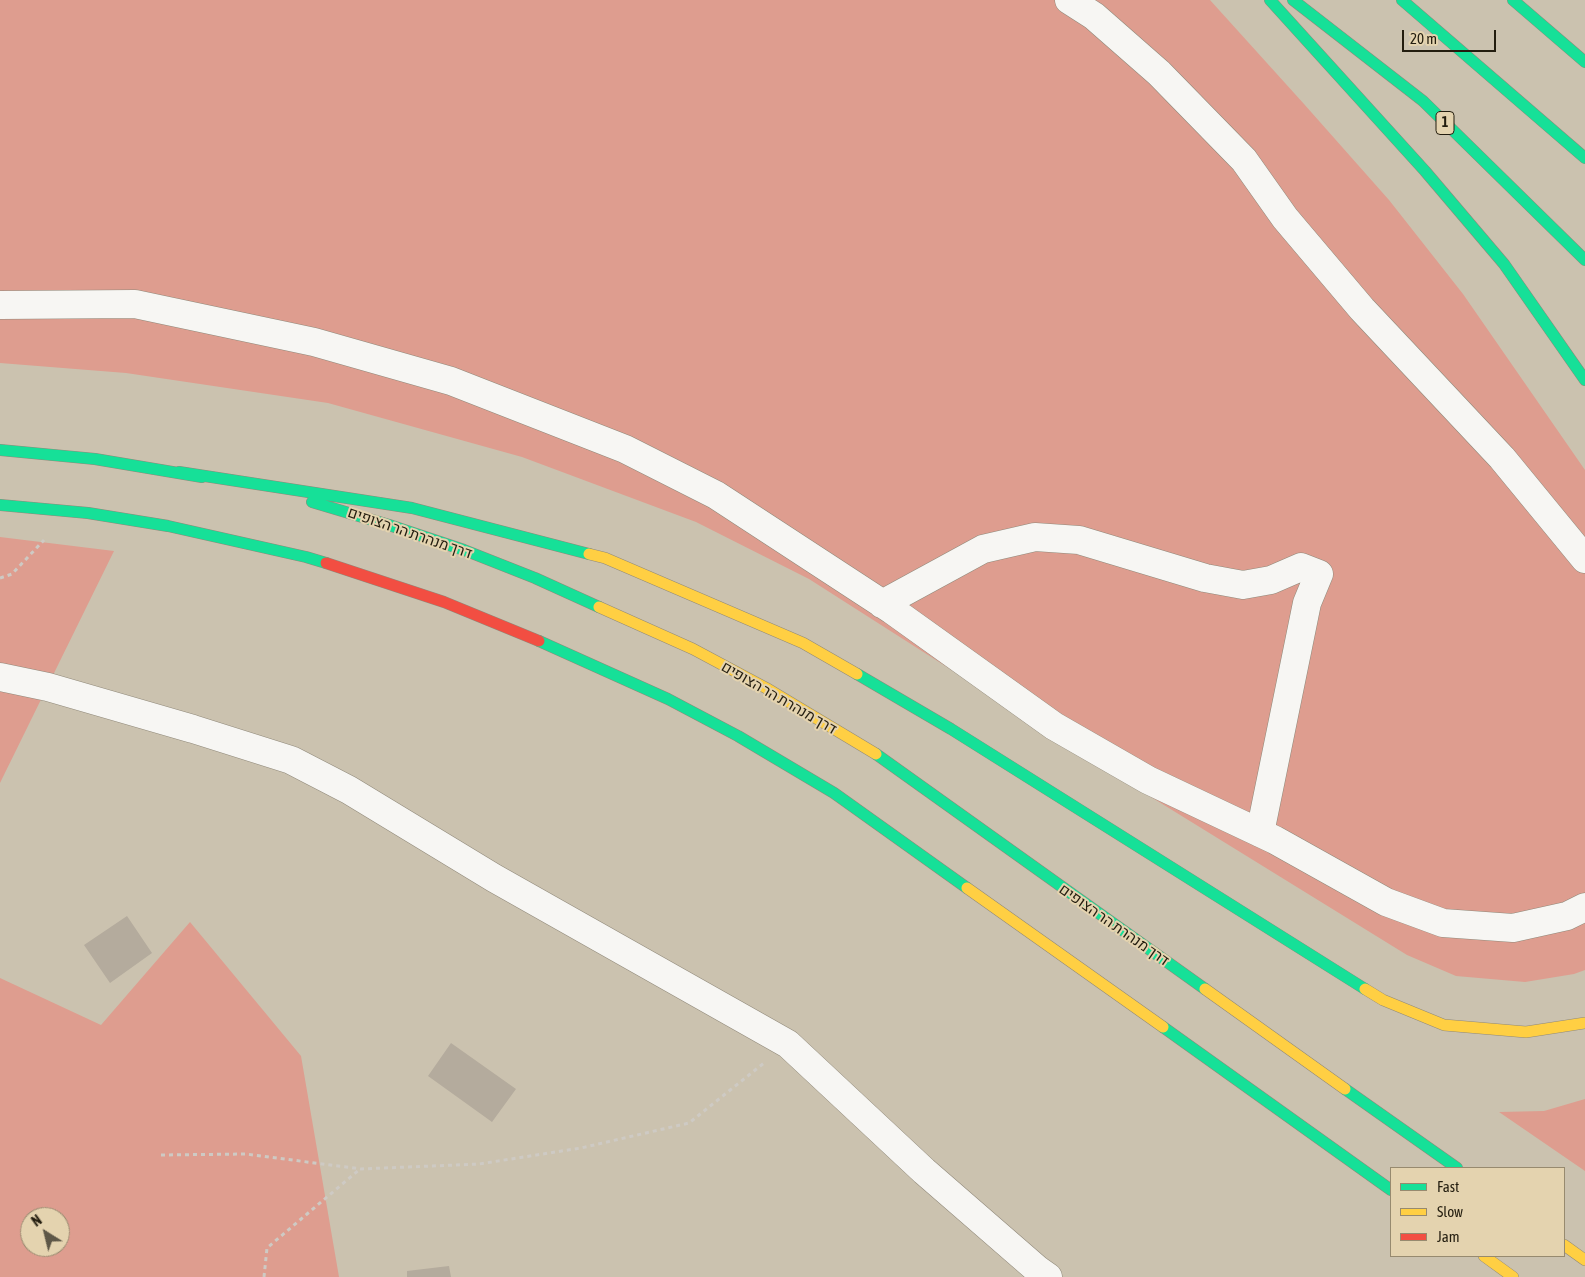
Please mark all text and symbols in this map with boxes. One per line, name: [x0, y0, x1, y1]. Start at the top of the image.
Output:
scale bar: [1405, 20, 1499, 52]
text: 20 m: [1410, 30, 1437, 47]
road number: 1: [1436, 112, 1454, 134]
street label: דרך מנהרת הר הצופים: [345, 503, 475, 563]
street label: דרך מנהרת הר הצופים: [718, 658, 840, 738]
street label: דרך מנהרת הר הצופים: [1055, 880, 1173, 970]
legend: [1390, 1167, 1565, 1257]
text: Fast: [1437, 1178, 1459, 1195]
text: Slow: [1437, 1203, 1463, 1220]
north arrow: [20, 1207, 70, 1257]
text: N: [29, 1212, 45, 1230]
text: Jam: [1437, 1228, 1460, 1245]

